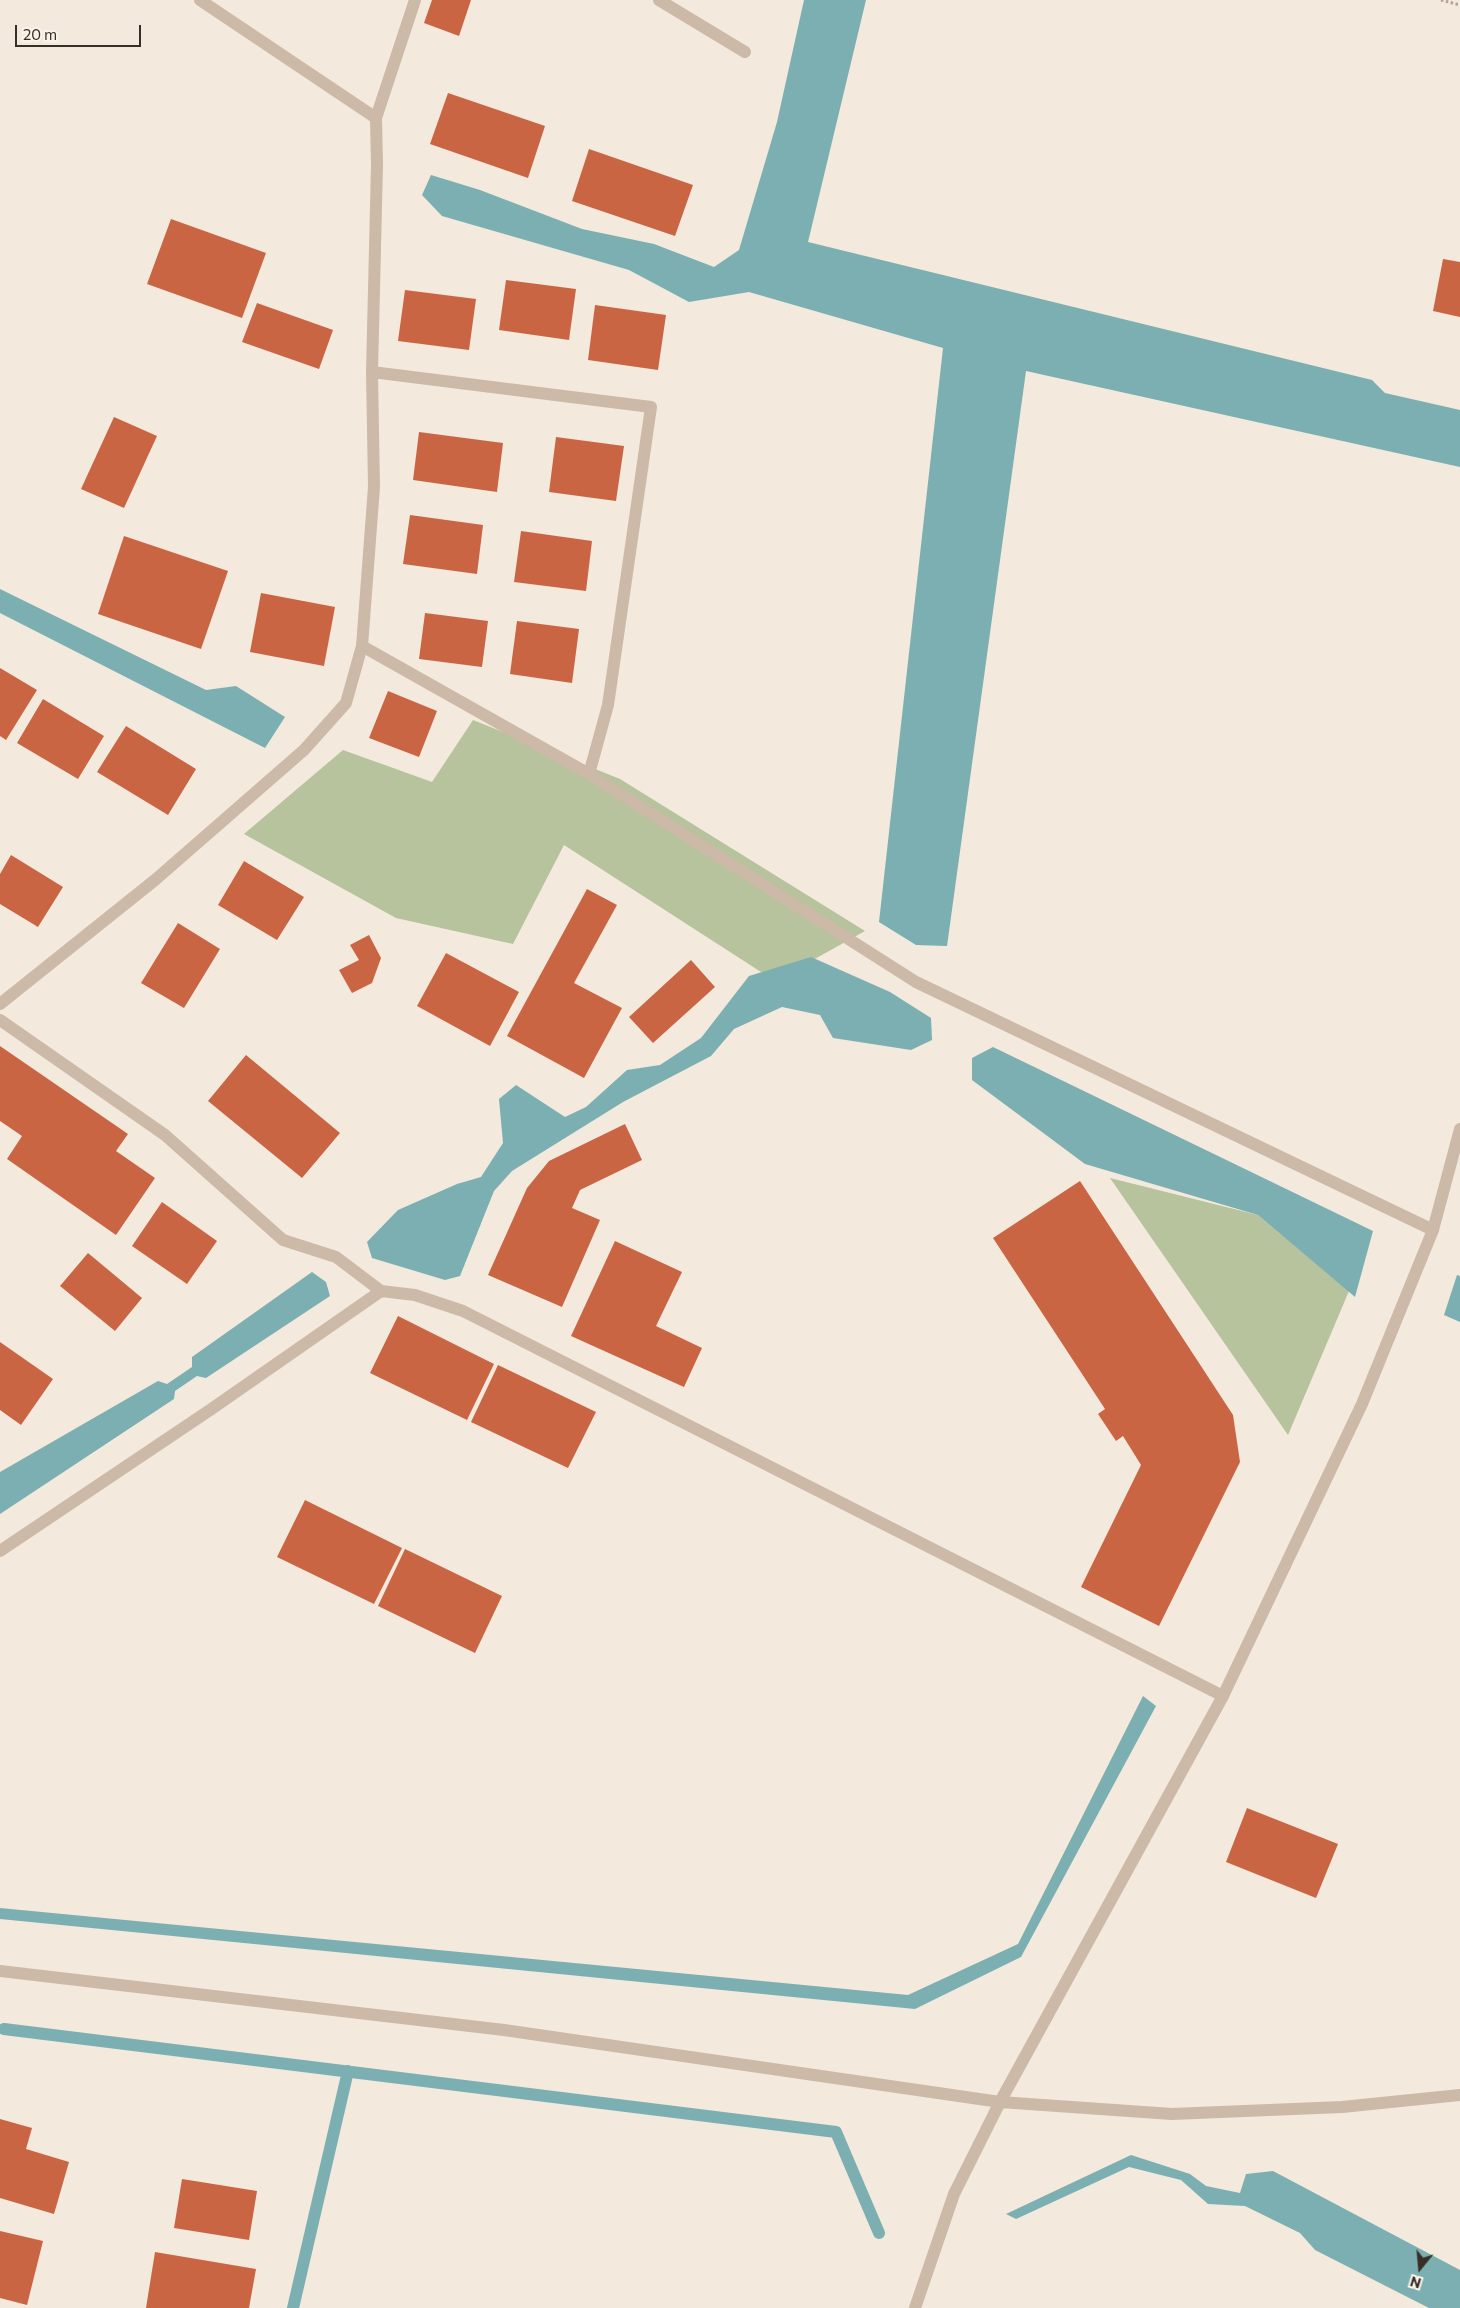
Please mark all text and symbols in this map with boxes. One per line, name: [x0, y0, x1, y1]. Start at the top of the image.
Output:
scale bar: [18, 15, 144, 47]
text: 20 m: [23, 25, 57, 43]
north arrow: [1395, 2243, 1445, 2293]
text: N: [1408, 2273, 1423, 2292]

